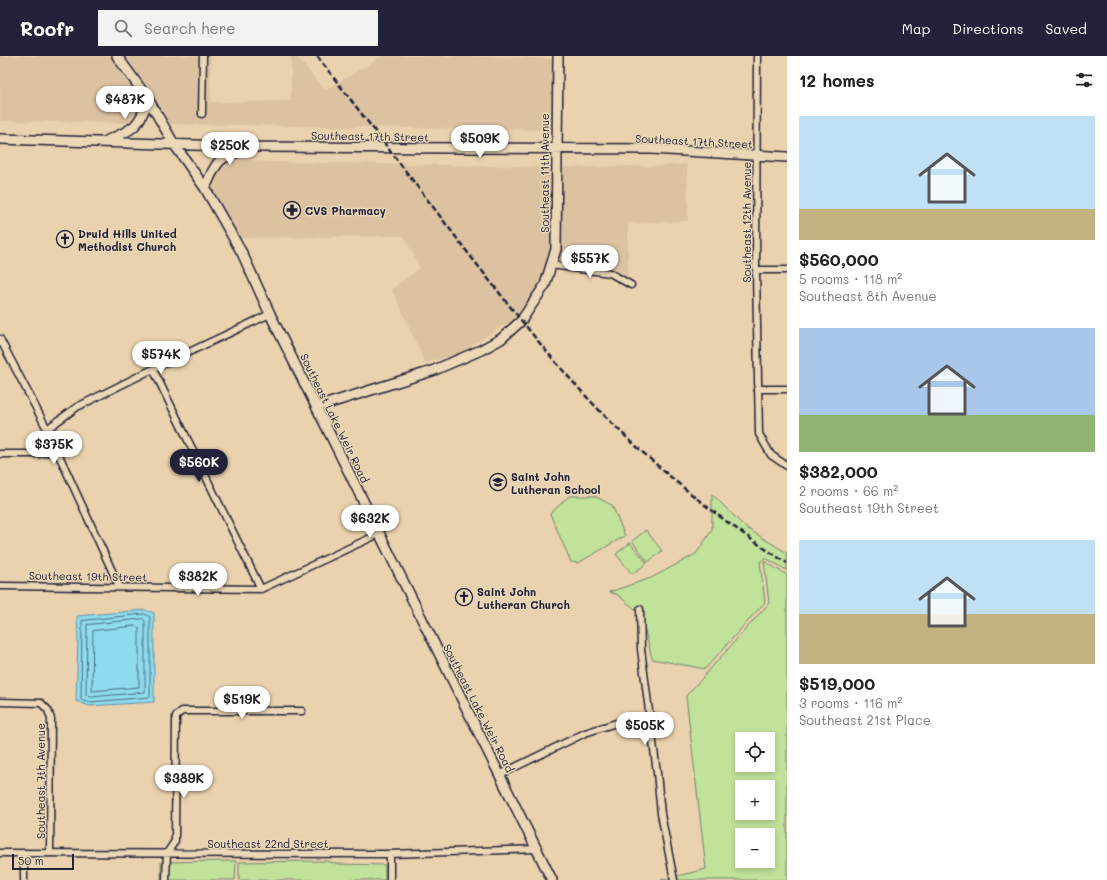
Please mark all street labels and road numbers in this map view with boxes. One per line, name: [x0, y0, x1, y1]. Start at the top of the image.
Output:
street label: Southeast 11th Avenue: [537, 113, 552, 233]
street label: Southeast 17th Street: [311, 127, 429, 145]
street label: Southeast 17th Street: [635, 130, 753, 152]
street label: Southeast 12th Avenue: [739, 161, 754, 282]
street label: Southeast Lake Weir Road: [297, 351, 373, 485]
street label: Southeast 19th Street: [29, 567, 147, 585]
street label: Southeast Lake Weir Road: [440, 641, 518, 775]
street label: Southeast 7th Avenue: [33, 723, 48, 839]
street label: Southeast 22nd Street: [208, 836, 329, 851]

